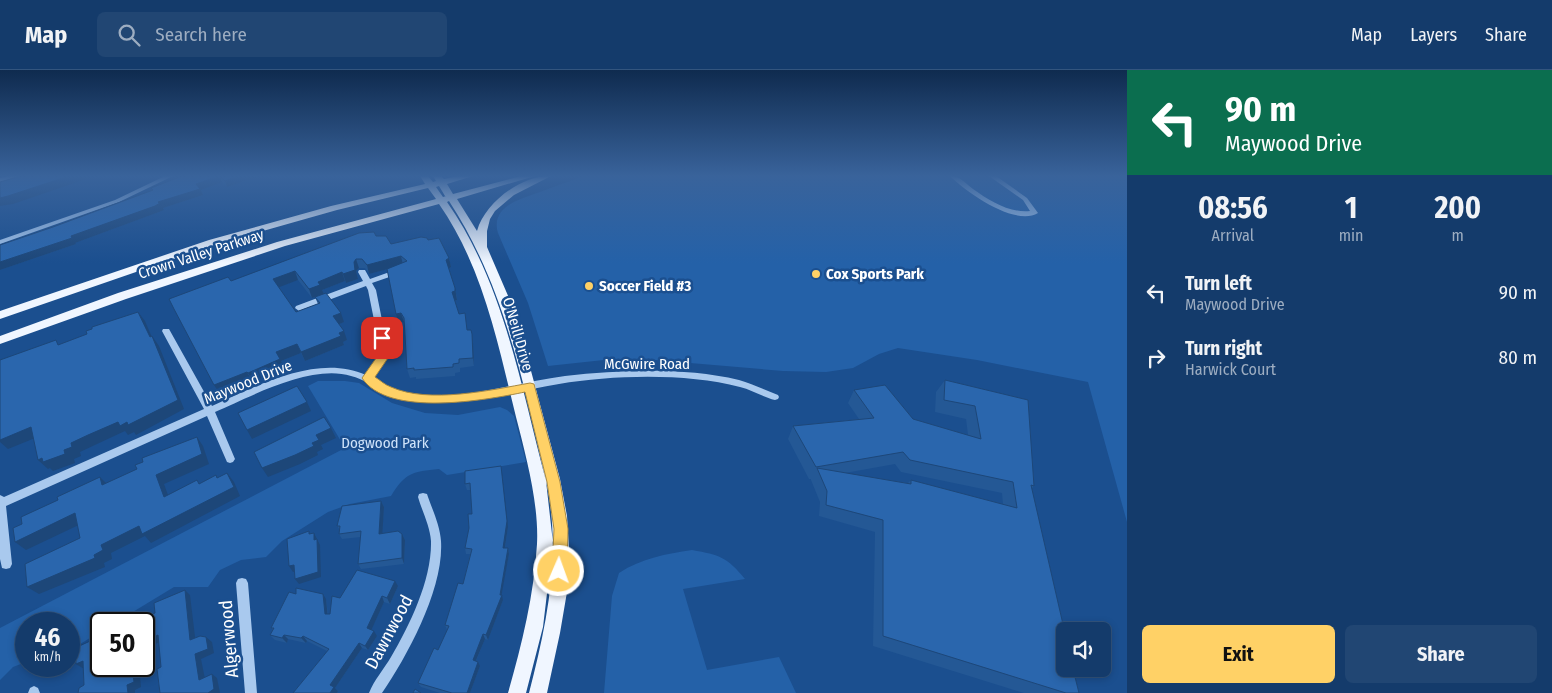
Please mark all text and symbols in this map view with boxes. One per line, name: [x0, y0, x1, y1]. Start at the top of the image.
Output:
search box: [97, 12, 447, 57]
text: Map: [25, 21, 67, 49]
icon: search: [115, 21, 143, 49]
text: Search here: [155, 23, 247, 46]
text: Map: [1351, 24, 1382, 46]
text: Layers: [1410, 24, 1457, 46]
text: Share: [1485, 24, 1527, 46]
text: 90 m: [1225, 88, 1296, 130]
icon: left: [1142, 90, 1207, 155]
text: Maywood Drive: [1225, 130, 1362, 157]
text: 08:56: [1198, 190, 1268, 226]
text: 1: [1345, 190, 1357, 226]
text: 200: [1434, 190, 1481, 226]
street label: Crown Valley Parkway: [136, 225, 266, 283]
text: Arrival: [1212, 226, 1254, 245]
text: min: [1339, 226, 1363, 245]
text: m: [1452, 226, 1464, 245]
place label: Cox Sports Park: [826, 265, 924, 283]
marker: Cox Sports Park: [810, 268, 822, 280]
text: Turn left: [1185, 272, 1252, 295]
place label: Soccer Field #3: [599, 277, 691, 295]
icon: left: [1142, 279, 1170, 307]
marker: Soccer Field #3: [583, 280, 595, 292]
text: 90 m: [1499, 281, 1537, 304]
street label: O'Neill Drive: [499, 295, 537, 373]
text: Maywood Drive: [1185, 295, 1285, 314]
pin: [361, 317, 403, 359]
icon: arrive: [368, 324, 396, 352]
text: Turn right: [1185, 337, 1262, 360]
icon: right: [1142, 344, 1170, 372]
text: 80 m: [1499, 346, 1537, 369]
street label: McGwire Road: [604, 355, 690, 373]
street label: Maywood Drive: [201, 356, 295, 408]
text: Harwick Court: [1185, 360, 1276, 379]
park label: Dogwood Park: [341, 434, 429, 452]
position arrow: [532, 544, 584, 596]
street label: Dawnwood: [360, 591, 418, 673]
street label: Algerwood: [215, 599, 243, 679]
speed limit sign: 50: [90, 612, 155, 677]
map controls: [1056, 622, 1111, 677]
button: sound: [1056, 622, 1111, 677]
text: 46: [35, 623, 60, 653]
button: Exit: [1142, 625, 1335, 683]
button: Share: [1345, 625, 1537, 683]
text: km/h: [34, 650, 61, 664]

